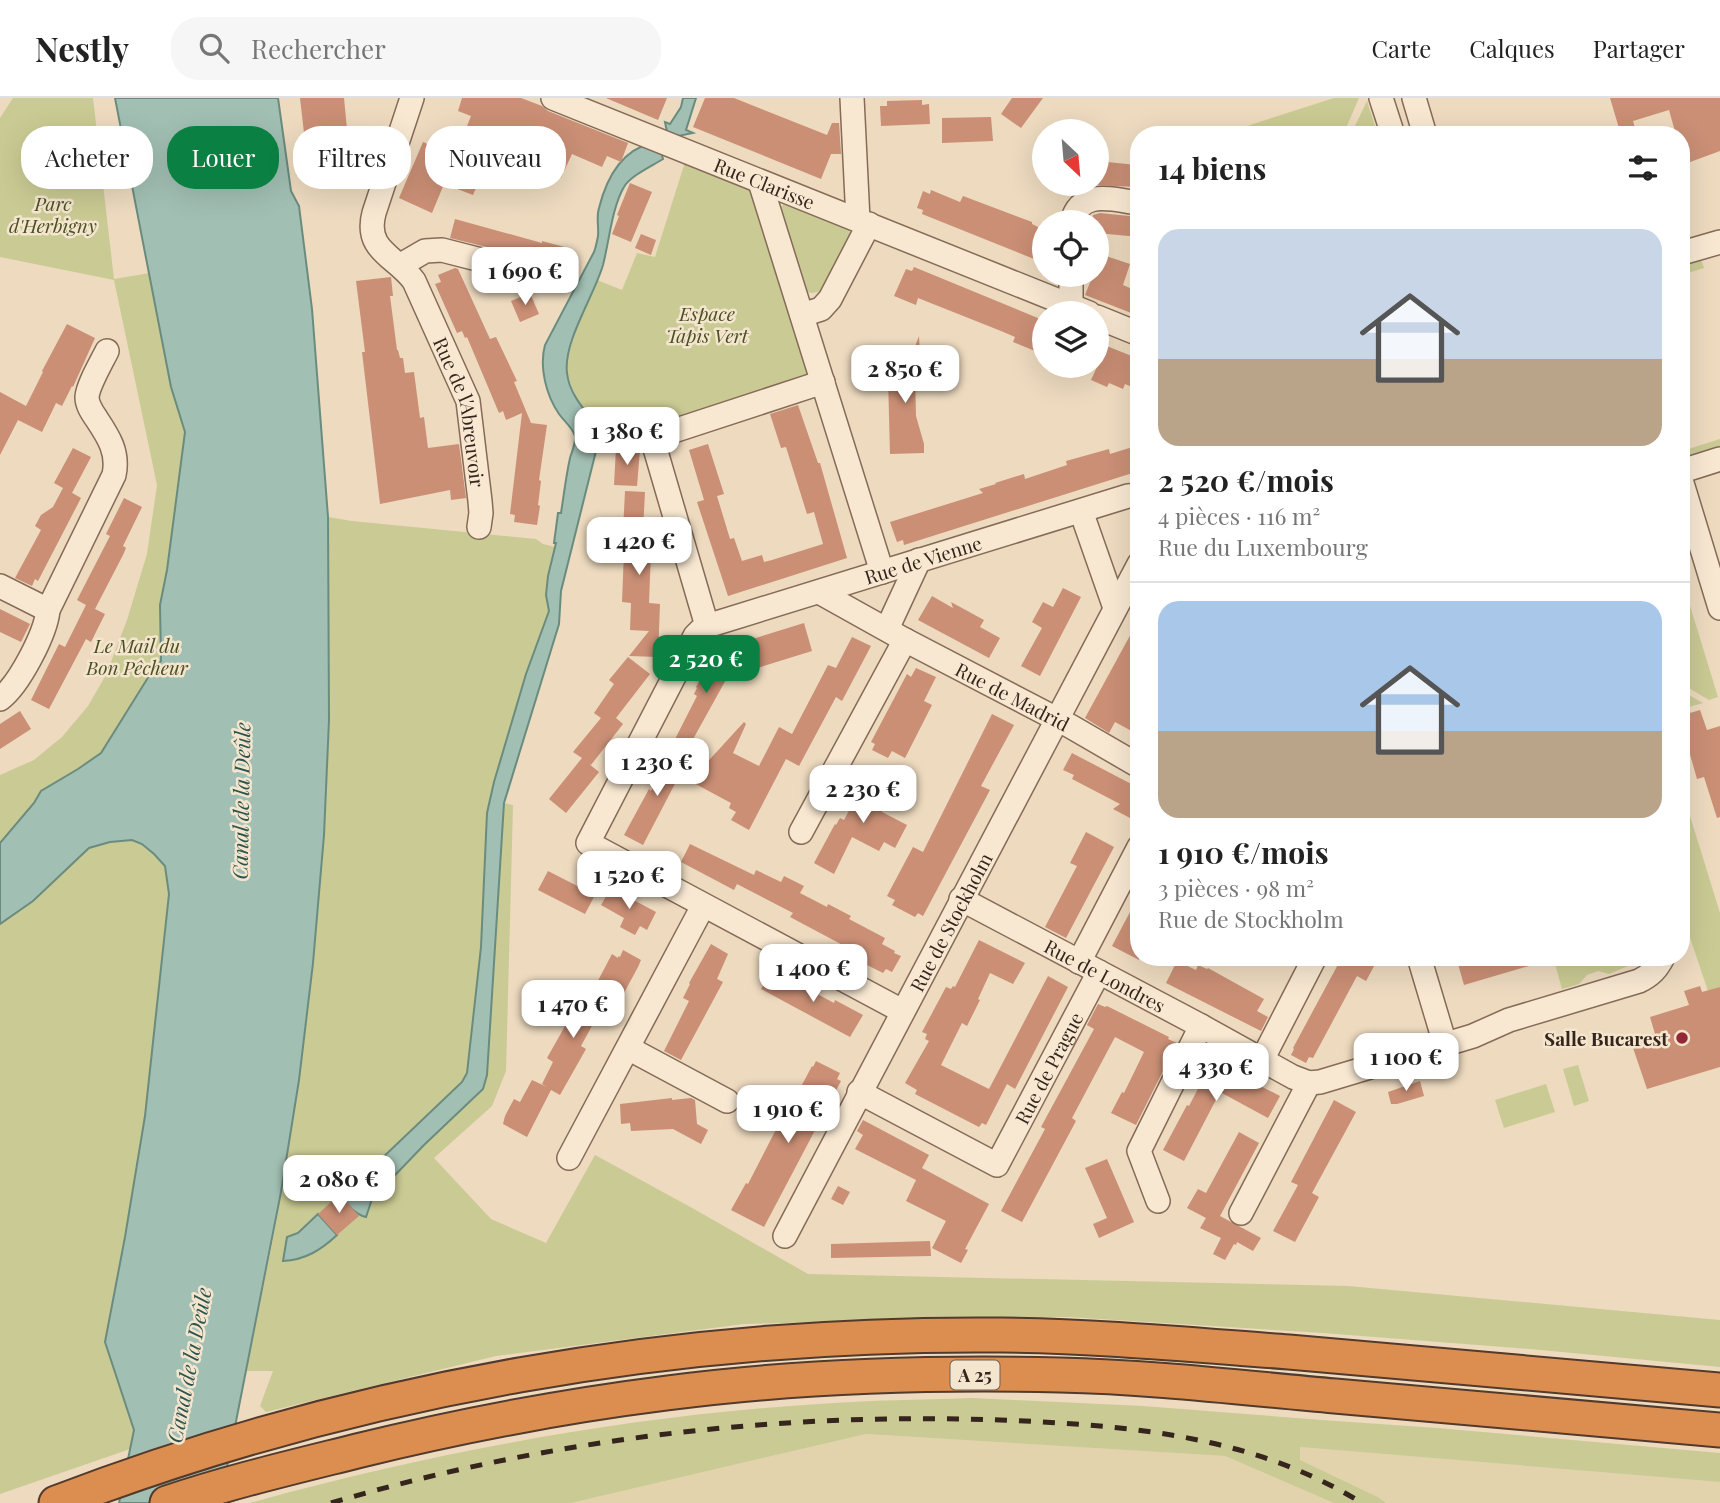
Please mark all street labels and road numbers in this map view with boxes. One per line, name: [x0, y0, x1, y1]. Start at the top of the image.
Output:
street label: Rue Clarisse: [710, 151, 819, 215]
street label: Rue de l'Abreuvoir: [428, 333, 491, 489]
street label: Rue de Vienne: [861, 529, 985, 590]
street label: Rue de Madrid: [951, 656, 1074, 737]
street label: Rue de Stockholm: [903, 848, 998, 996]
street label: Rue de Londres: [1040, 933, 1170, 1018]
street label: Rue de Prague: [1008, 1007, 1089, 1128]
road number: A 25: [950, 1360, 1000, 1390]

